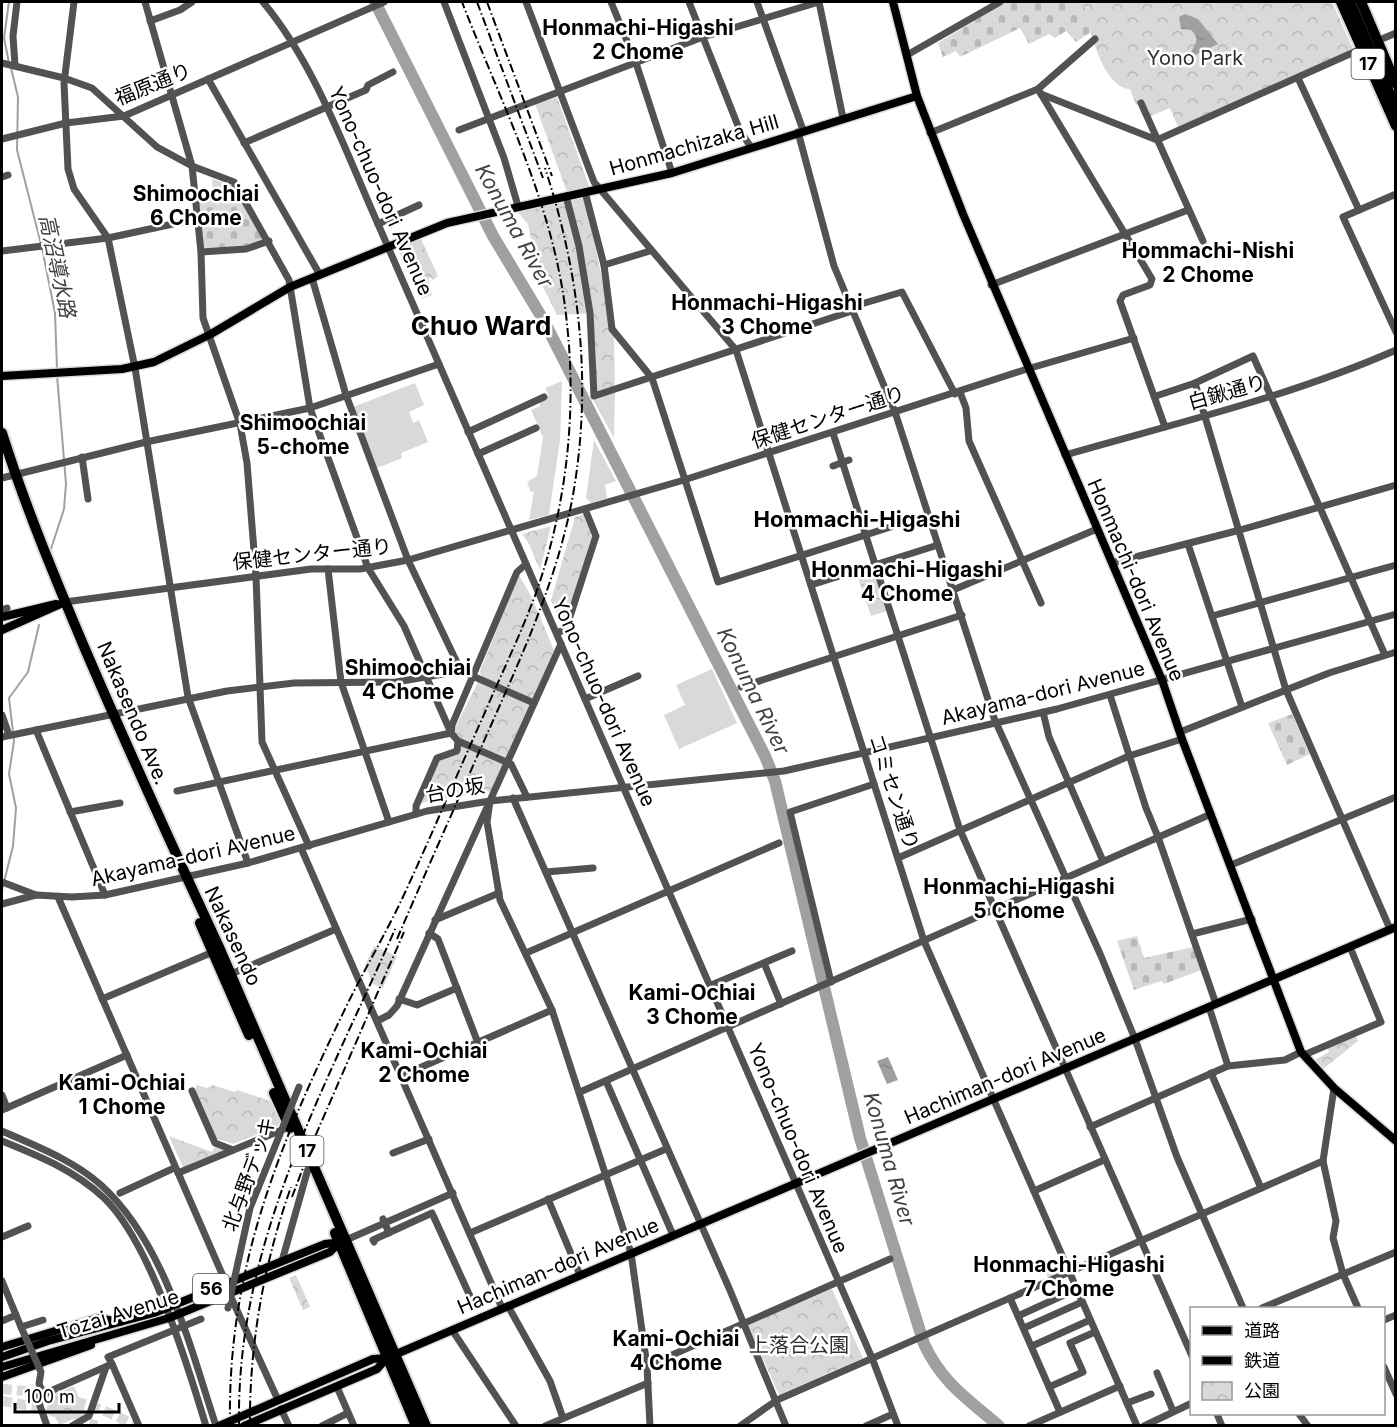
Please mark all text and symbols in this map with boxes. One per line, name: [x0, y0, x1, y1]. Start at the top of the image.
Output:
district label: Honmachi-Higashi 2 Chome: [542, 15, 734, 64]
park label: Yono Park: [1147, 46, 1243, 70]
road number: 17: [1352, 49, 1384, 79]
street label: 福原通り: [111, 58, 195, 110]
street label: Yono-chuo-dori Avenue: [324, 83, 438, 299]
street label: Honmachizaka Hill: [607, 109, 781, 181]
water label: Konuma River: [470, 159, 559, 293]
district label: Shimoochiai 6 Chome: [133, 181, 259, 230]
water label: 高沼導水路: [34, 212, 81, 322]
district label: Hommachi-Nishi 2 Chome: [1122, 238, 1294, 287]
district label: Honmachi-Higashi 3 Chome: [671, 290, 863, 339]
district label: Chuo Ward: [411, 310, 551, 341]
street label: 白鍬通り: [1185, 369, 1269, 415]
street label: 保健センター通り: [748, 381, 908, 453]
district label: Shimoochiai 5-chome: [240, 410, 366, 459]
street label: Honmachi-dori Avenue: [1082, 475, 1190, 685]
district label: Hommachi-Higashi: [754, 506, 960, 532]
street label: 保健センター通り: [231, 534, 393, 574]
district label: Honmachi-Higashi 4 Chome: [811, 557, 1003, 606]
street label: Yono-chuo-dori Avenue: [547, 594, 661, 810]
water label: Konuma River: [712, 623, 795, 759]
street label: Nakasendo Ave.: [92, 638, 174, 788]
district label: Shimoochiai 4 Chome: [345, 655, 471, 704]
street label: Akayama-dori Avenue: [939, 656, 1147, 730]
street label: コミセン通り: [864, 731, 924, 853]
street label: 台の坂: [423, 773, 487, 807]
street label: Akayama-dori Avenue: [89, 821, 297, 891]
district label: Honmachi-Higashi 5 Chome: [923, 874, 1115, 923]
street label: Nakasendo: [200, 883, 266, 989]
district label: Kami-Ochiai 3 Chome: [628, 980, 756, 1029]
street label: Hachiman-dori Avenue: [901, 1023, 1109, 1129]
district label: Kami-Ochiai 2 Chome: [360, 1038, 488, 1087]
street label: Yono-chuo-dori Avenue: [743, 1039, 853, 1257]
district label: Kami-Ochiai 1 Chome: [58, 1070, 186, 1119]
water label: Konuma River: [858, 1089, 921, 1230]
street label: 北与野デッキ: [217, 1114, 281, 1234]
road number: 17: [290, 1136, 324, 1166]
street label: Hachiman-dori Avenue: [454, 1213, 662, 1319]
district label: Honmachi-Higashi 7 Chome: [973, 1252, 1165, 1301]
road number: 56: [193, 1274, 229, 1304]
street label: Tozai Avenue: [54, 1284, 182, 1344]
legend: [1190, 1307, 1385, 1415]
text: 道路: [1244, 1320, 1280, 1341]
district label: Kami-Ochiai 4 Chome: [612, 1326, 740, 1375]
park label: 上落合公園: [749, 1333, 849, 1357]
text: 鉄道: [1244, 1350, 1280, 1371]
scale bar: [15, 1376, 118, 1414]
text: 公園: [1244, 1380, 1280, 1401]
text: 100 m: [24, 1386, 75, 1407]

